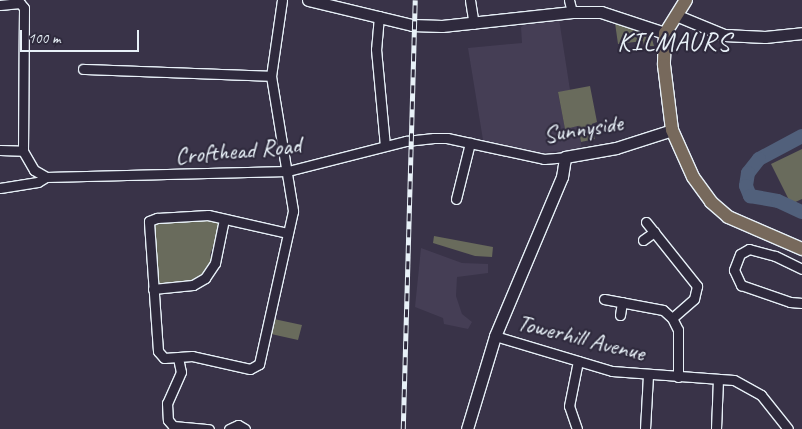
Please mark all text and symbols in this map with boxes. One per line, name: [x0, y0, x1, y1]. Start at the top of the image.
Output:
scale bar: [22, 20, 141, 52]
district label: KILMAURS: [617, 26, 731, 58]
text: 100 m: [28, 29, 60, 48]
street label: Sunnyside: [541, 109, 625, 149]
street label: Crofthead Road: [174, 131, 302, 171]
street label: Towerhill Avenue: [514, 308, 648, 368]

